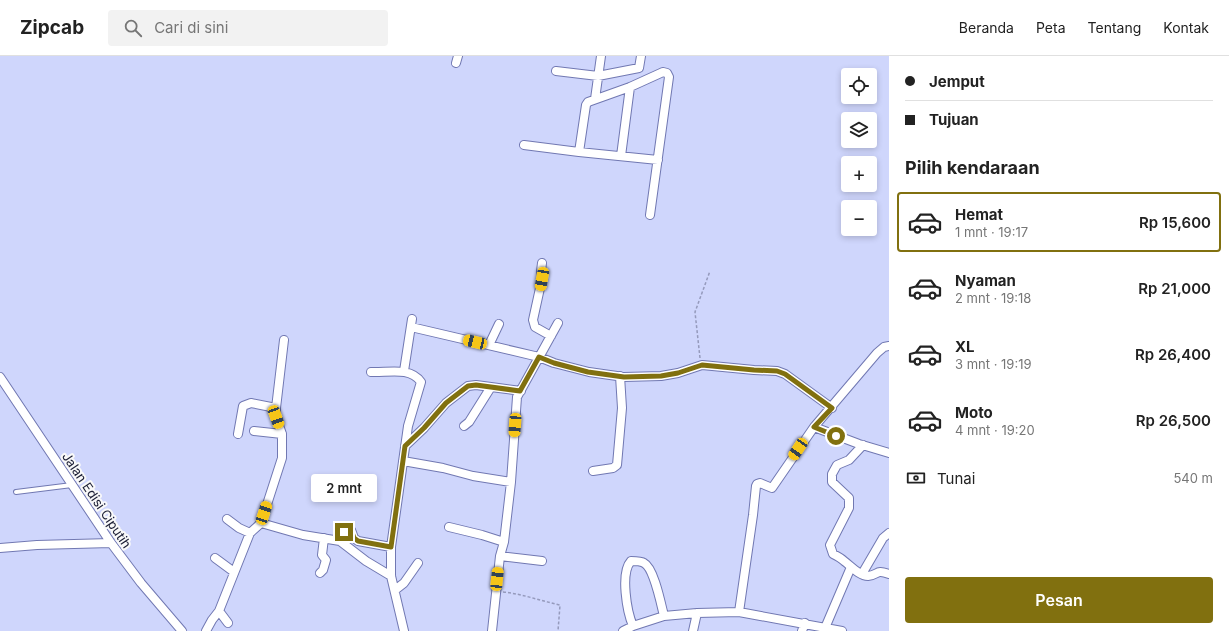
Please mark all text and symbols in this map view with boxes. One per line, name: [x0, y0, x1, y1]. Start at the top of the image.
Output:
search box: [108, 10, 388, 46]
text: Zipcab: [20, 16, 84, 39]
icon: search: [122, 17, 144, 39]
text: Cari di sini: [154, 18, 228, 37]
text: Beranda: [959, 19, 1014, 36]
text: Peta: [1036, 19, 1066, 36]
text: Tentang: [1088, 19, 1141, 36]
text: Kontak: [1163, 19, 1209, 36]
map controls: [841, 68, 877, 236]
button: locate: [841, 68, 877, 104]
text: Jemput: [929, 72, 985, 91]
text: Tujuan: [929, 110, 979, 129]
button: layers: [841, 112, 877, 148]
button: +: [841, 156, 877, 192]
text: Pilih kendaraan: [905, 157, 1040, 178]
button: −: [841, 200, 877, 236]
icon: car: [907, 204, 943, 240]
text: Hemat: [955, 205, 1003, 224]
text: Rp 15,600: [1139, 213, 1211, 232]
text: 1 mnt · 19:17: [955, 224, 1028, 240]
car: [534, 266, 550, 292]
icon: car: [907, 270, 943, 306]
text: Nyaman: [955, 271, 1016, 290]
text: Rp 21,000: [1138, 279, 1211, 298]
text: 2 mnt · 19:18: [955, 290, 1031, 306]
car: [462, 333, 488, 351]
icon: car: [907, 336, 943, 372]
text: XL: [955, 337, 975, 356]
text: Rp 26,400: [1135, 345, 1211, 364]
text: 3 mnt · 19:19: [955, 356, 1032, 372]
icon: car: [907, 402, 943, 438]
text: Moto: [955, 403, 993, 422]
car: [266, 404, 286, 430]
text: Rp 26,500: [1136, 411, 1211, 430]
car: [508, 413, 522, 437]
text: 4 mnt · 19:20: [955, 422, 1035, 438]
route start: [827, 427, 845, 445]
car: [786, 436, 810, 462]
street label: Jalan Edisi Ciputih: [59, 449, 135, 551]
icon: cash: [905, 467, 927, 489]
text: Tunai: [937, 469, 975, 488]
text: 540 m: [1173, 470, 1213, 486]
callout: 2 mnt: [311, 474, 377, 502]
text: 2 mnt: [326, 480, 362, 496]
car: [255, 500, 273, 526]
route end: [335, 523, 353, 541]
car: [490, 566, 504, 592]
button: Pesan: [905, 577, 1213, 623]

